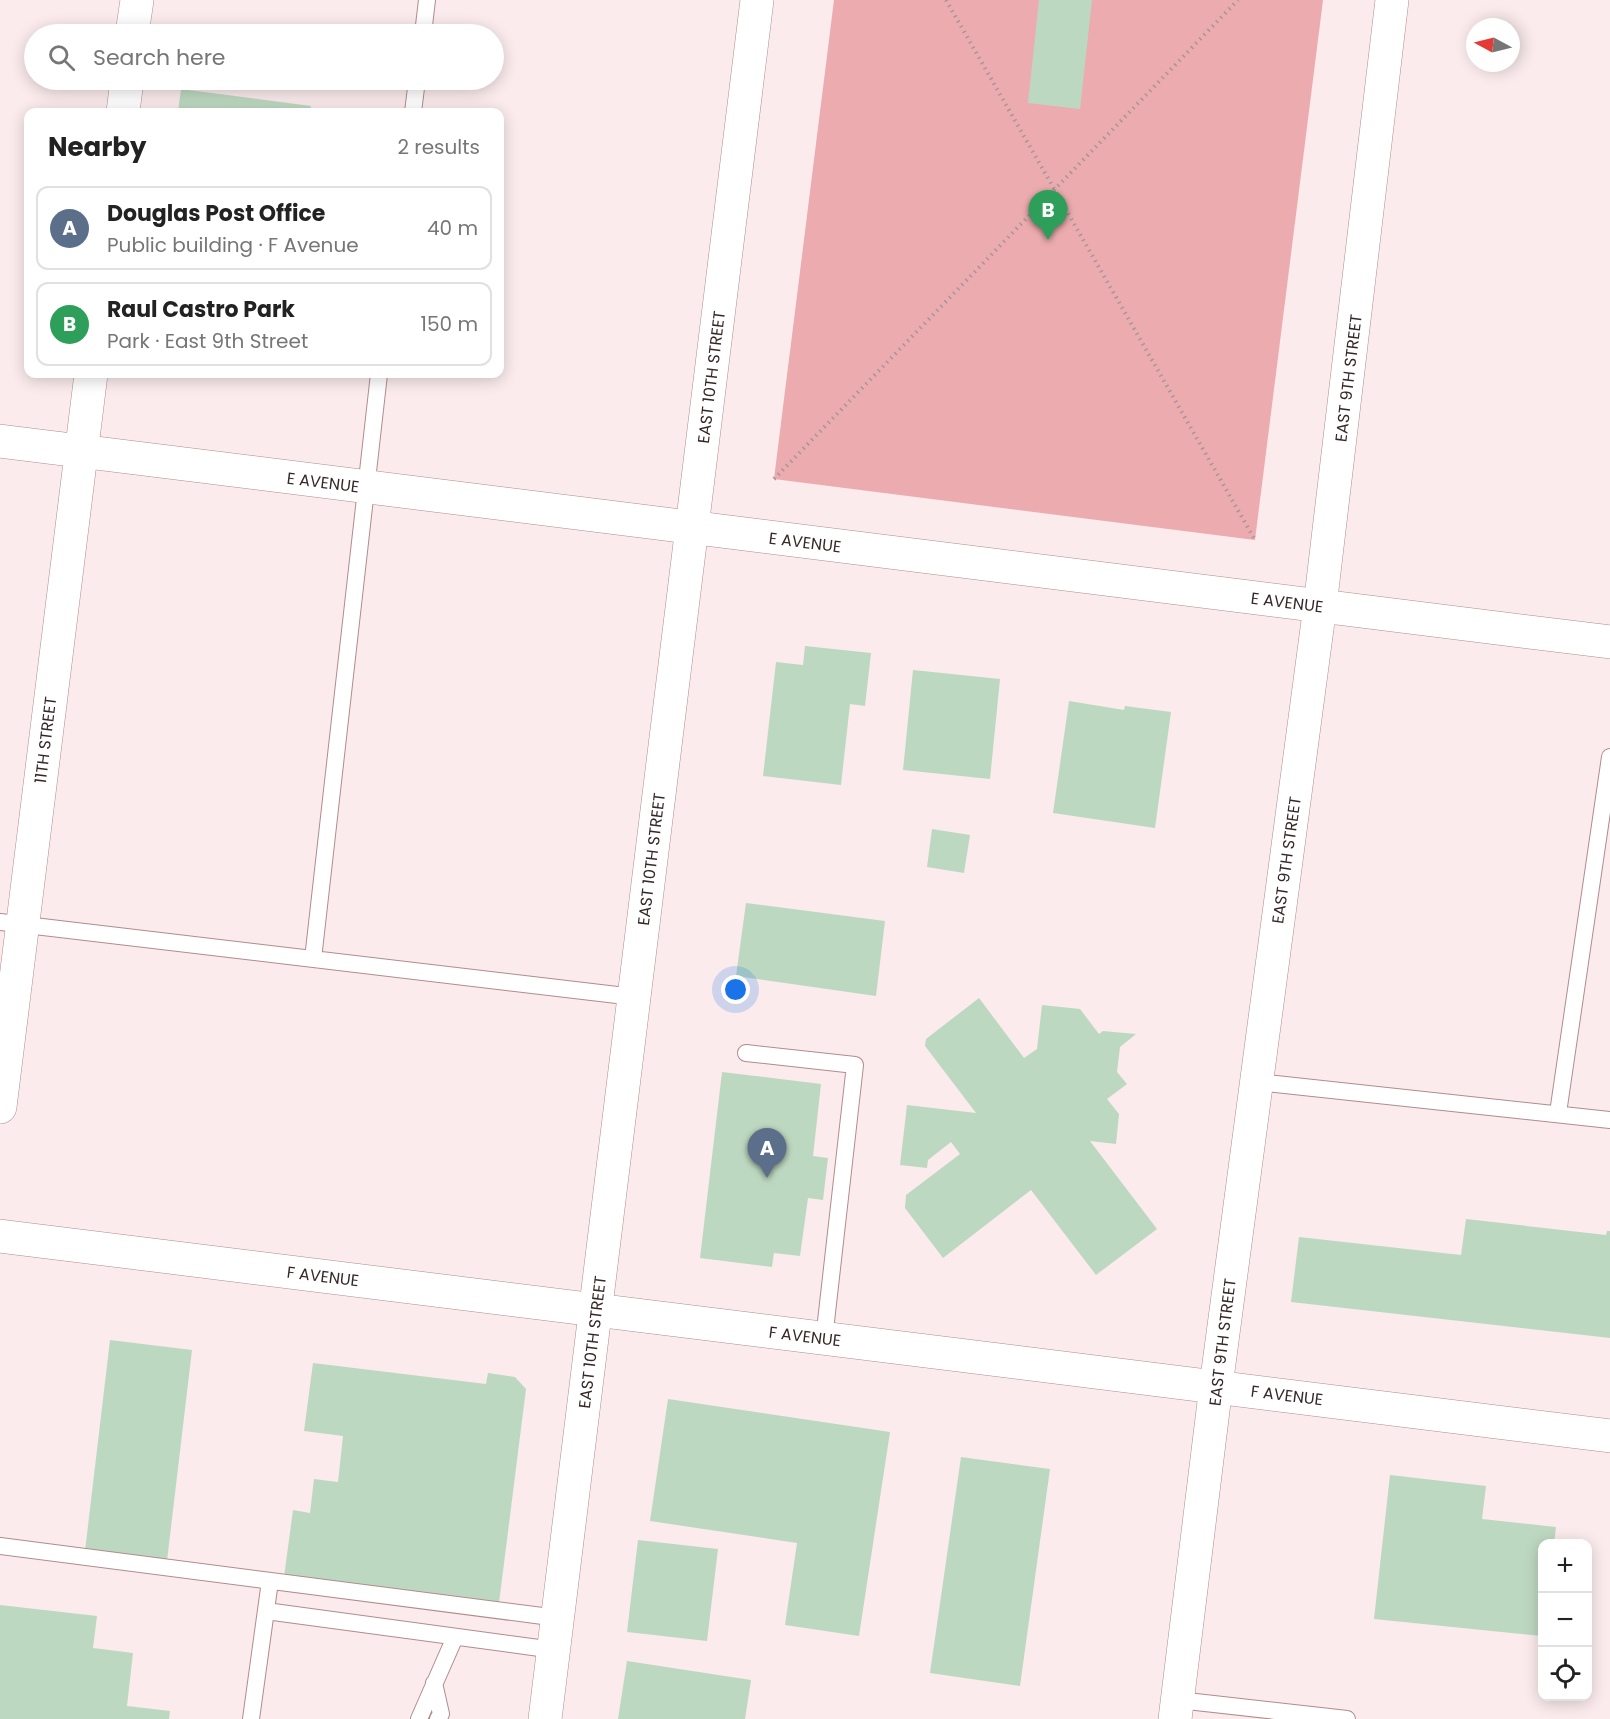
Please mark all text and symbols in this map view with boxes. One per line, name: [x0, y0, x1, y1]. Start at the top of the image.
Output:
north arrow: [1466, 18, 1520, 72]
search box: [24, 24, 504, 90]
icon: search: [45, 41, 78, 74]
text: Search here: [93, 42, 226, 73]
text: Nearby: [48, 129, 146, 165]
text: 2 results: [397, 133, 480, 161]
pin: B: [1028, 190, 1068, 240]
text: Douglas Post Office: [107, 198, 325, 229]
text: A: [62, 214, 77, 242]
text: 40 m: [427, 214, 478, 242]
text: Public building · F Avenue: [107, 231, 359, 259]
text: Raul Castro Park: [107, 294, 295, 325]
street label: EAST 10TH STREET: [692, 309, 731, 445]
text: B: [63, 310, 76, 338]
text: 150 m: [421, 310, 478, 338]
street label: EAST 9TH STREET: [1329, 313, 1368, 443]
text: Park · East 9th Street: [107, 327, 308, 355]
street label: E AVENUE: [286, 467, 360, 498]
street label: E AVENUE: [768, 527, 842, 558]
street label: E AVENUE: [1250, 587, 1324, 618]
street label: 11TH STREET: [29, 695, 62, 785]
street label: EAST 10TH STREET: [632, 791, 671, 927]
street label: EAST 9TH STREET: [1266, 795, 1307, 925]
your location: [721, 975, 750, 1004]
pin: A: [748, 1128, 786, 1178]
street label: F AVENUE: [286, 1261, 360, 1292]
street label: EAST 10TH STREET: [573, 1274, 612, 1410]
street label: EAST 9TH STREET: [1203, 1277, 1242, 1407]
street label: F AVENUE: [768, 1321, 842, 1352]
street label: F AVENUE: [1250, 1380, 1324, 1411]
map controls: [1538, 1539, 1592, 1701]
button: +: [1538, 1539, 1592, 1593]
button: −: [1538, 1593, 1592, 1647]
button: locate: [1538, 1647, 1592, 1701]

